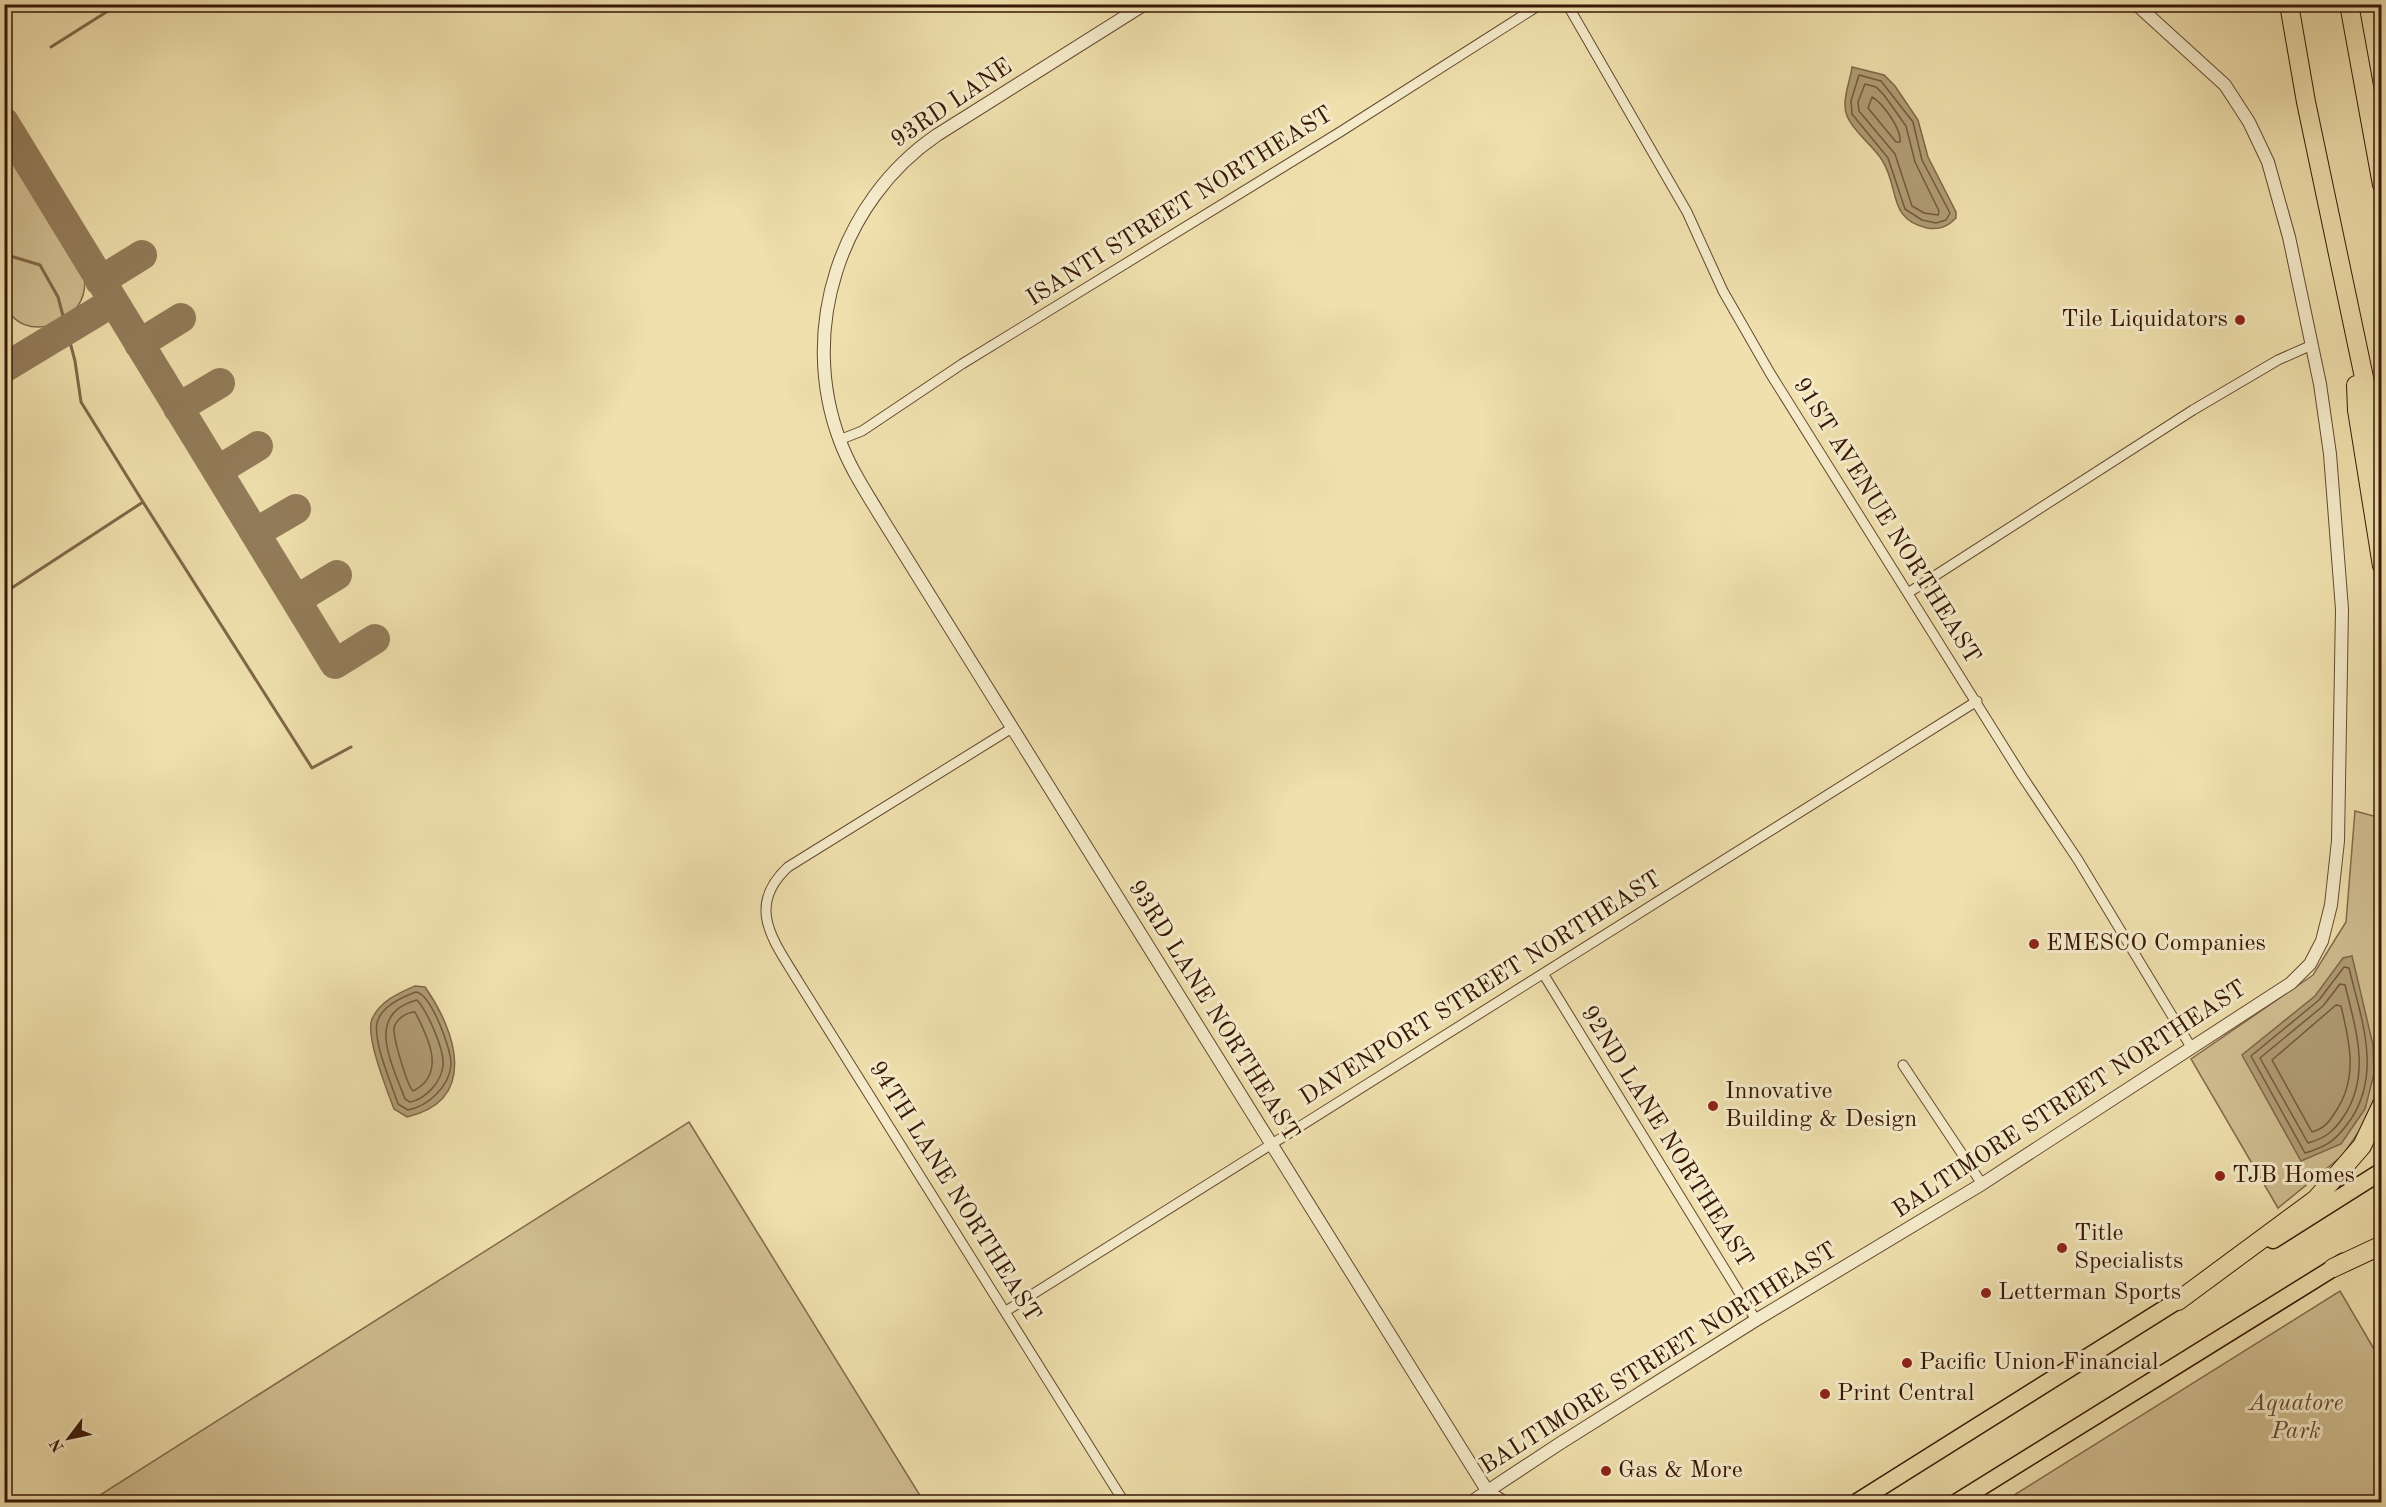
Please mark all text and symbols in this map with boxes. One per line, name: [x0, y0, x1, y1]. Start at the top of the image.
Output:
street label: 93RD LANE: [887, 55, 1017, 153]
street label: ISANTI STREET NORTHEAST: [1023, 103, 1337, 311]
place label: Tile Liquidators: [2061, 308, 2228, 332]
marker: Tile Liquidators: [2233, 313, 2247, 327]
street label: 91ST AVENUE NORTHEAST: [1788, 374, 1984, 668]
street label: DAVENPORT STREET NORTHEAST: [1296, 867, 1666, 1111]
street label: 93RD LANE NORTHEAST: [1123, 877, 1303, 1145]
place label: EMESCO Companies: [2046, 932, 2266, 956]
marker: EMESCO Companies: [2027, 937, 2041, 951]
street label: BALTIMORE STREET NORTHEAST: [1889, 977, 2251, 1223]
street label: 92ND LANE NORTHEAST: [1575, 1002, 1757, 1272]
street label: 94TH LANE NORTHEAST: [864, 1057, 1044, 1327]
place label: Innovative Building & Design: [1725, 1080, 1917, 1132]
marker: Innovative Building & Design: [1706, 1099, 1720, 1113]
place label: TJB Homes: [2232, 1164, 2355, 1188]
marker: TJB Homes: [2213, 1169, 2227, 1183]
place label: Title Specialists: [2074, 1222, 2183, 1274]
street label: BALTIMORE STREET NORTHEAST: [1476, 1239, 1842, 1479]
marker: Title Specialists: [2055, 1241, 2069, 1255]
place label: Letterman Sports: [1998, 1281, 2181, 1305]
marker: Letterman Sports: [1979, 1286, 1993, 1300]
place label: Pacific Union Financial: [1919, 1351, 2158, 1375]
marker: Pacific Union Financial: [1900, 1356, 1914, 1370]
place label: Print Central: [1837, 1382, 1974, 1406]
marker: Print Central: [1818, 1387, 1832, 1401]
park label: Aquatore Park: [2247, 1392, 2343, 1444]
north arrow: [39, 1408, 99, 1468]
text: N: [48, 1435, 68, 1454]
place label: Gas & More: [1618, 1459, 1743, 1483]
marker: Gas & More: [1599, 1464, 1613, 1478]

